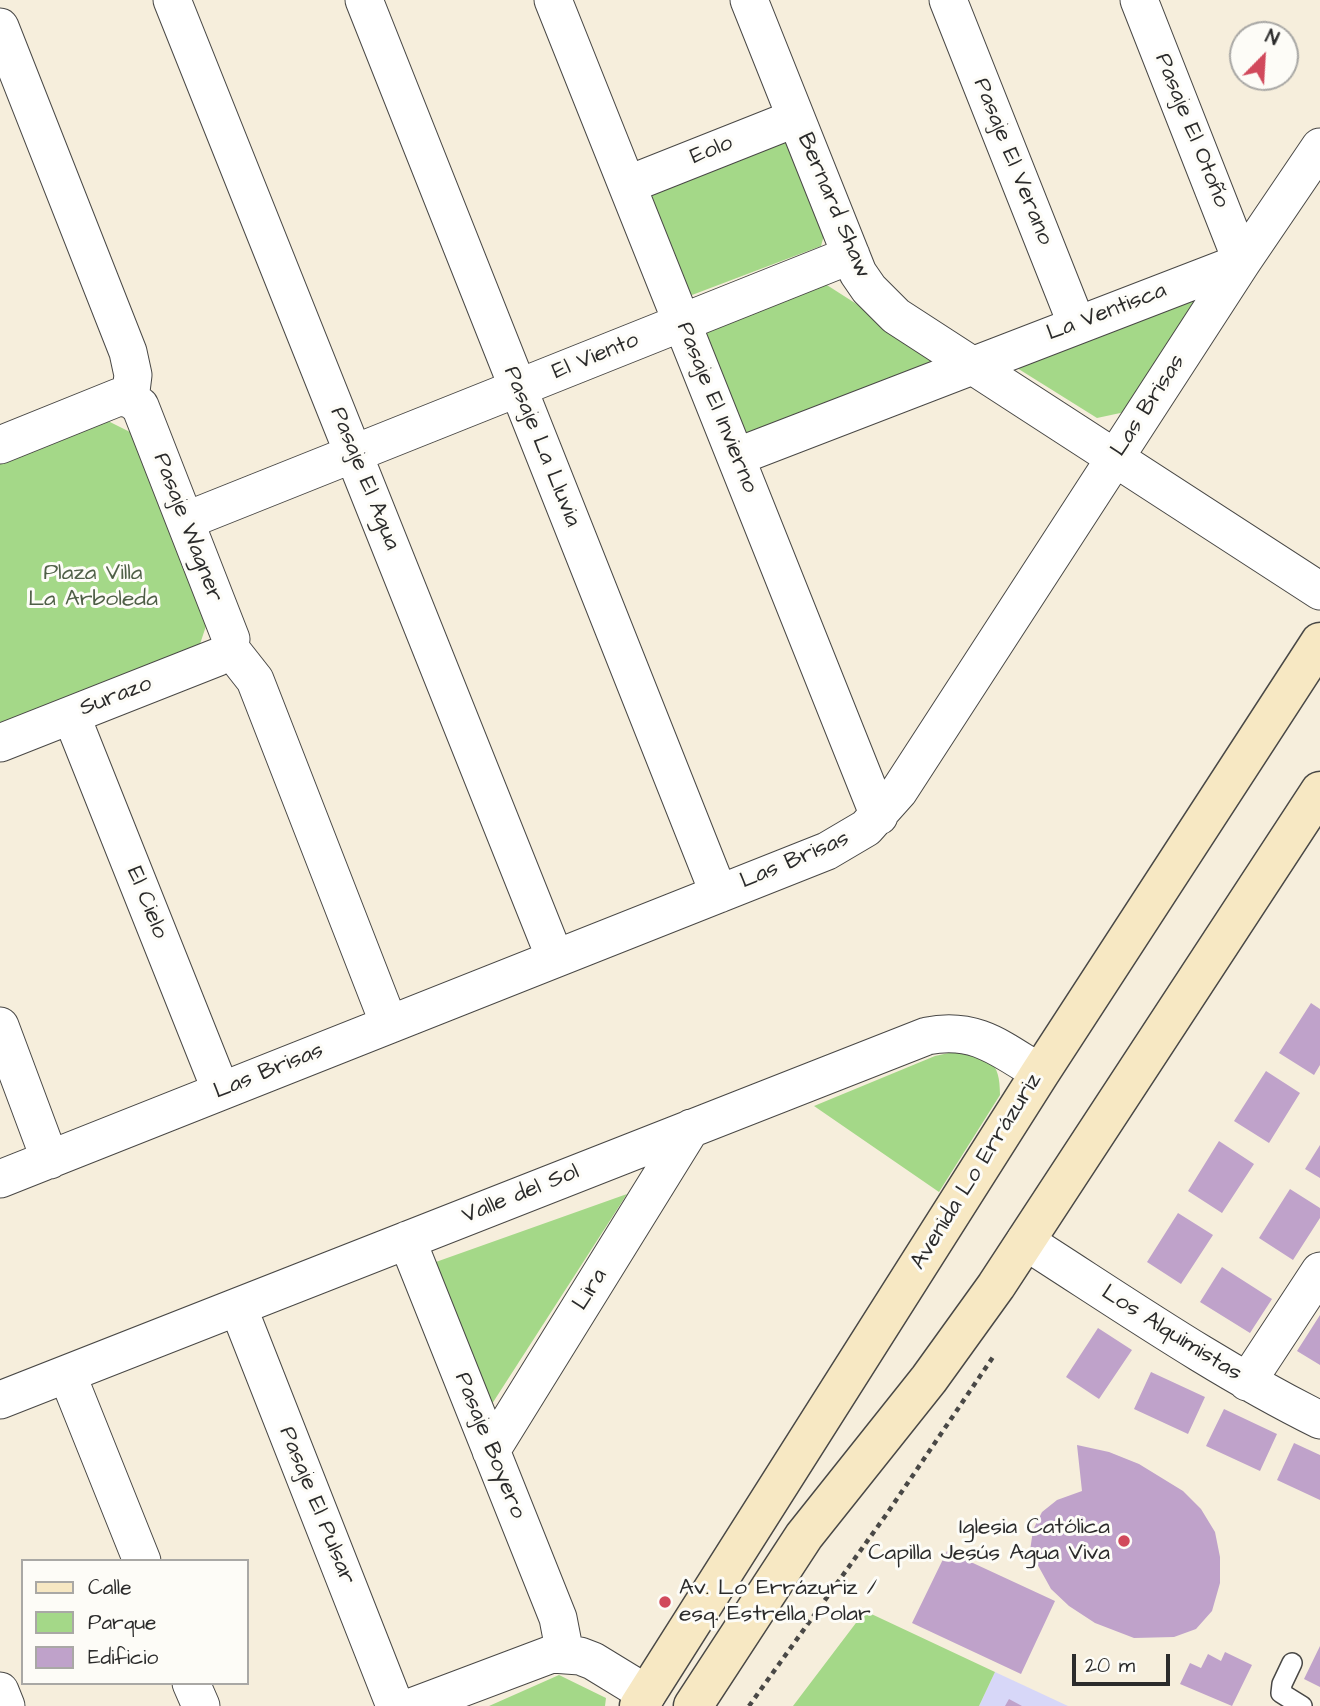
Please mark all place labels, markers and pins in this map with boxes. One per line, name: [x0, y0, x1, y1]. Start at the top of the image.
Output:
place label: Iglesia Católica Capilla Jesús Agua Viva: [868, 1514, 1110, 1568]
marker: Iglesia Católica Capilla Jesús Agua Viva: [1116, 1533, 1132, 1549]
place label: Av. Lo Errázuriz / esq. Estrella Polar: [679, 1575, 877, 1629]
marker: Av. Lo Errázuriz / esq. Estrella Polar: [657, 1594, 673, 1610]

